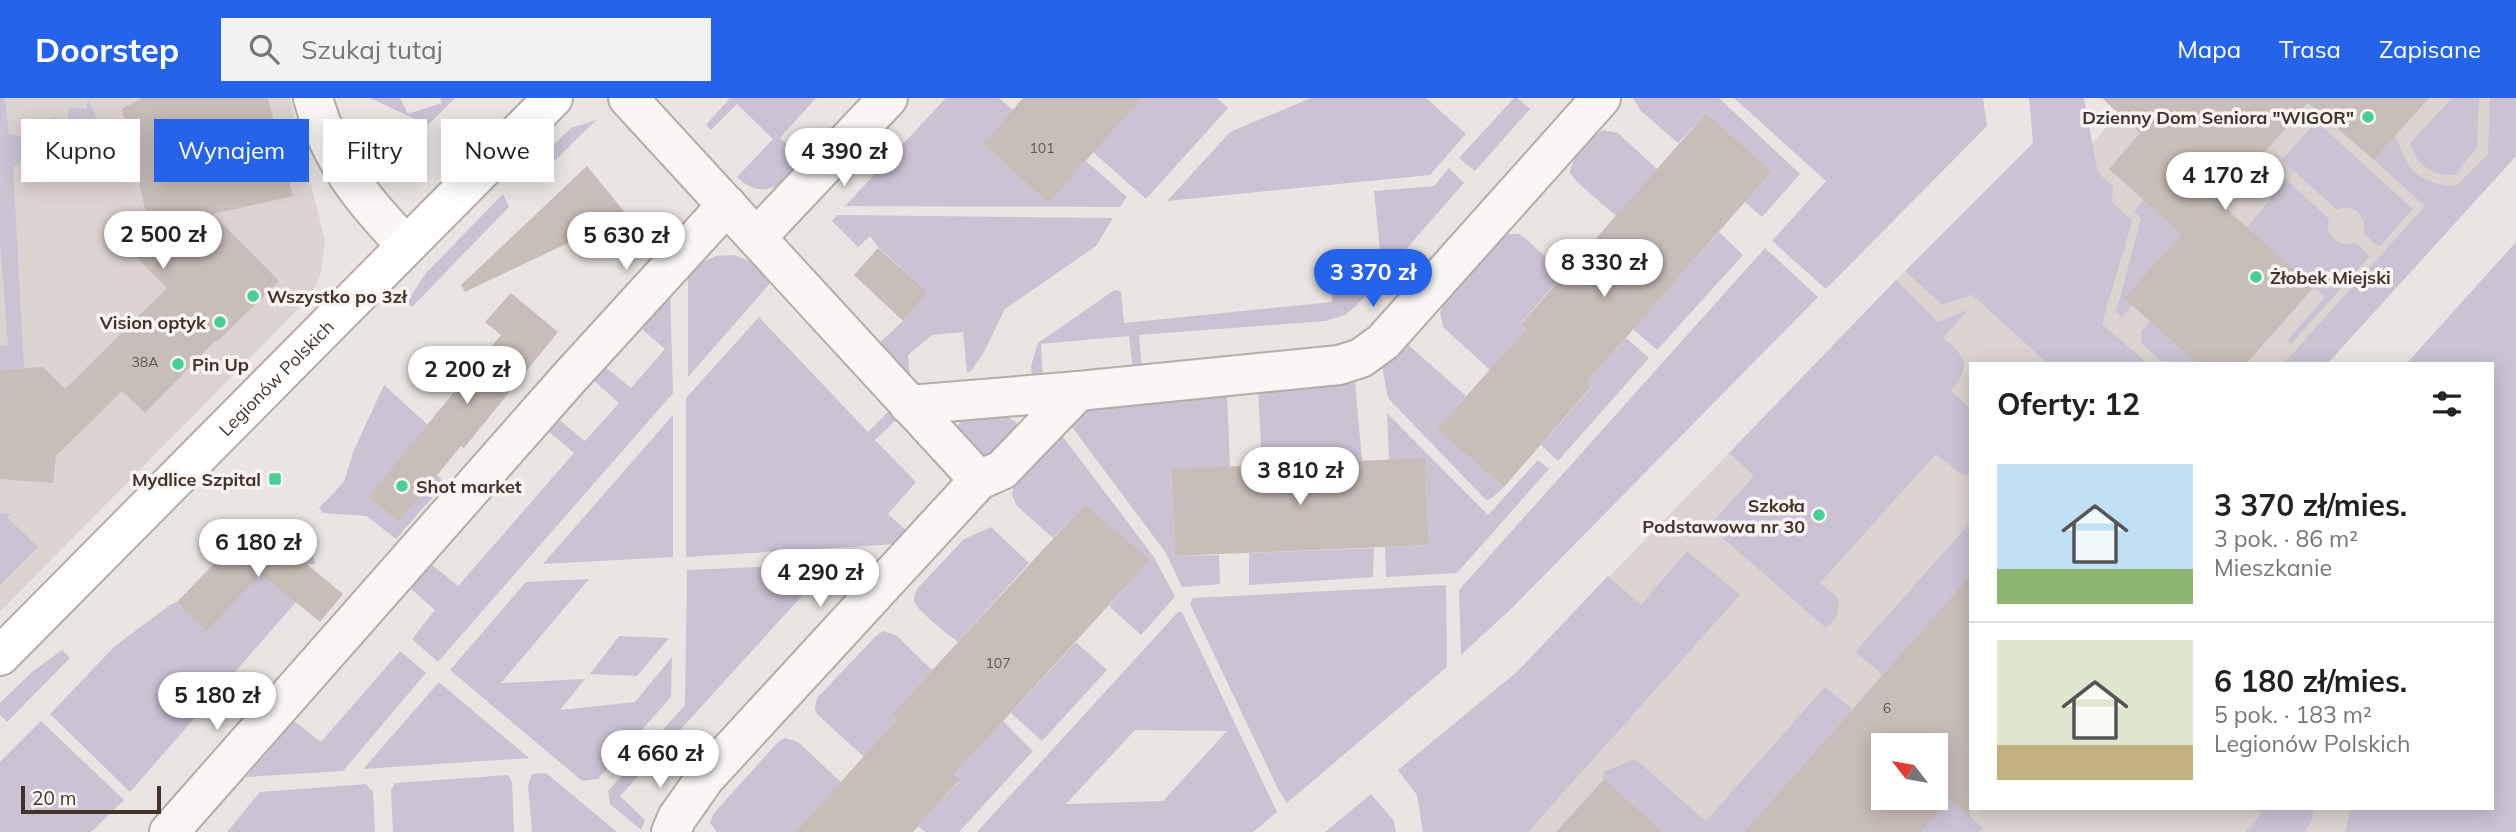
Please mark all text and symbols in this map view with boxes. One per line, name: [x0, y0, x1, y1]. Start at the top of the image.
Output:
search box: [221, 18, 711, 81]
text: Doorstep: [35, 29, 179, 70]
icon: search: [245, 30, 283, 68]
text: Szukaj tutaj: [301, 33, 443, 66]
text: Mapa: [2177, 34, 2241, 64]
text: Trasa: [2279, 34, 2341, 64]
text: Zapisane: [2379, 34, 2481, 64]
place label: Dzienny Dom Seniora "WIGOR": [2082, 106, 2354, 129]
marker: Dzienny Dom Seniora "WIGOR": [2360, 109, 2376, 125]
chip: Kupno: [21, 119, 140, 182]
chip: Wynajem: [154, 119, 309, 182]
chip: Filtry: [323, 119, 427, 182]
chip: Nowe: [441, 119, 554, 182]
pin: 4 390 zł: [772, 129, 916, 188]
text: 4 390 zł: [801, 136, 887, 165]
house number: 101: [1029, 139, 1055, 157]
pin: 4 170 zł: [2153, 152, 2297, 212]
text: 4 170 zł: [2182, 160, 2268, 189]
pin: 2 500 zł: [91, 212, 235, 271]
pin: 5 630 zł: [554, 212, 698, 272]
text: 2 500 zł: [120, 219, 206, 248]
text: 5 630 zł: [583, 220, 669, 249]
pin: 8 330 zł: [1532, 240, 1676, 299]
text: 8 330 zł: [1561, 247, 1647, 276]
pin: 3 370 zł: [1301, 250, 1445, 309]
text: 3 370 zł: [1330, 257, 1416, 286]
place label: Żłobek Miejski: [2270, 266, 2391, 289]
marker: Żłobek Miejski: [2248, 269, 2264, 285]
place label: Wszystko po 3zł: [267, 285, 408, 308]
marker: Wszystko po 3zł: [245, 288, 261, 304]
place label: Vision optyk: [99, 311, 207, 334]
marker: Vision optyk: [212, 314, 228, 330]
street label: Legionów Polskich: [214, 315, 338, 440]
pin: 2 200 zł: [395, 346, 539, 406]
house number: 38A: [131, 353, 159, 371]
place label: Pin Up: [192, 353, 249, 376]
text: 2 200 zł: [424, 354, 510, 383]
marker: Pin Up: [170, 356, 186, 372]
text: Oferty: 12: [1997, 385, 2140, 423]
icon: filters: [2428, 385, 2466, 423]
pin: 3 810 zł: [1228, 448, 1372, 507]
text: 3 810 zł: [1257, 455, 1343, 484]
place label: Mydlice Szpital: [132, 468, 261, 491]
marker: Mydlice Szpital: [267, 471, 283, 487]
place label: Shot market: [416, 475, 522, 498]
marker: Shot market: [394, 478, 410, 494]
text: 3 370 zł/mies.: [2214, 486, 2407, 524]
icon: home: [2053, 492, 2137, 576]
place label: Szkoła Podstawowa nr 30: [1642, 494, 1805, 538]
marker: Szkoła Podstawowa nr 30: [1811, 507, 1827, 523]
pin: 6 180 zł: [186, 519, 330, 579]
text: 3 pok. · 86 m²: [2214, 524, 2358, 553]
text: 6 180 zł: [215, 527, 301, 556]
pin: 4 290 zł: [748, 550, 892, 609]
text: Mieszkanie: [2214, 553, 2332, 582]
text: 4 290 zł: [777, 557, 863, 586]
house number: 107: [985, 654, 1011, 672]
text: 6 180 zł/mies.: [2214, 662, 2407, 700]
icon: home: [2053, 668, 2137, 752]
pin: 5 180 zł: [145, 672, 289, 732]
text: 5 180 zł: [174, 680, 260, 709]
house number: 6: [1883, 699, 1891, 717]
text: 5 pok. · 183 m²: [2214, 700, 2372, 729]
text: Legionów Polskich: [2214, 729, 2411, 758]
pin: 4 660 zł: [588, 730, 732, 790]
north arrow: [1871, 733, 1948, 810]
map controls: [1871, 733, 1948, 810]
text: 4 660 zł: [617, 738, 703, 767]
scale bar: [21, 783, 161, 815]
text: 20 m: [32, 786, 76, 810]

